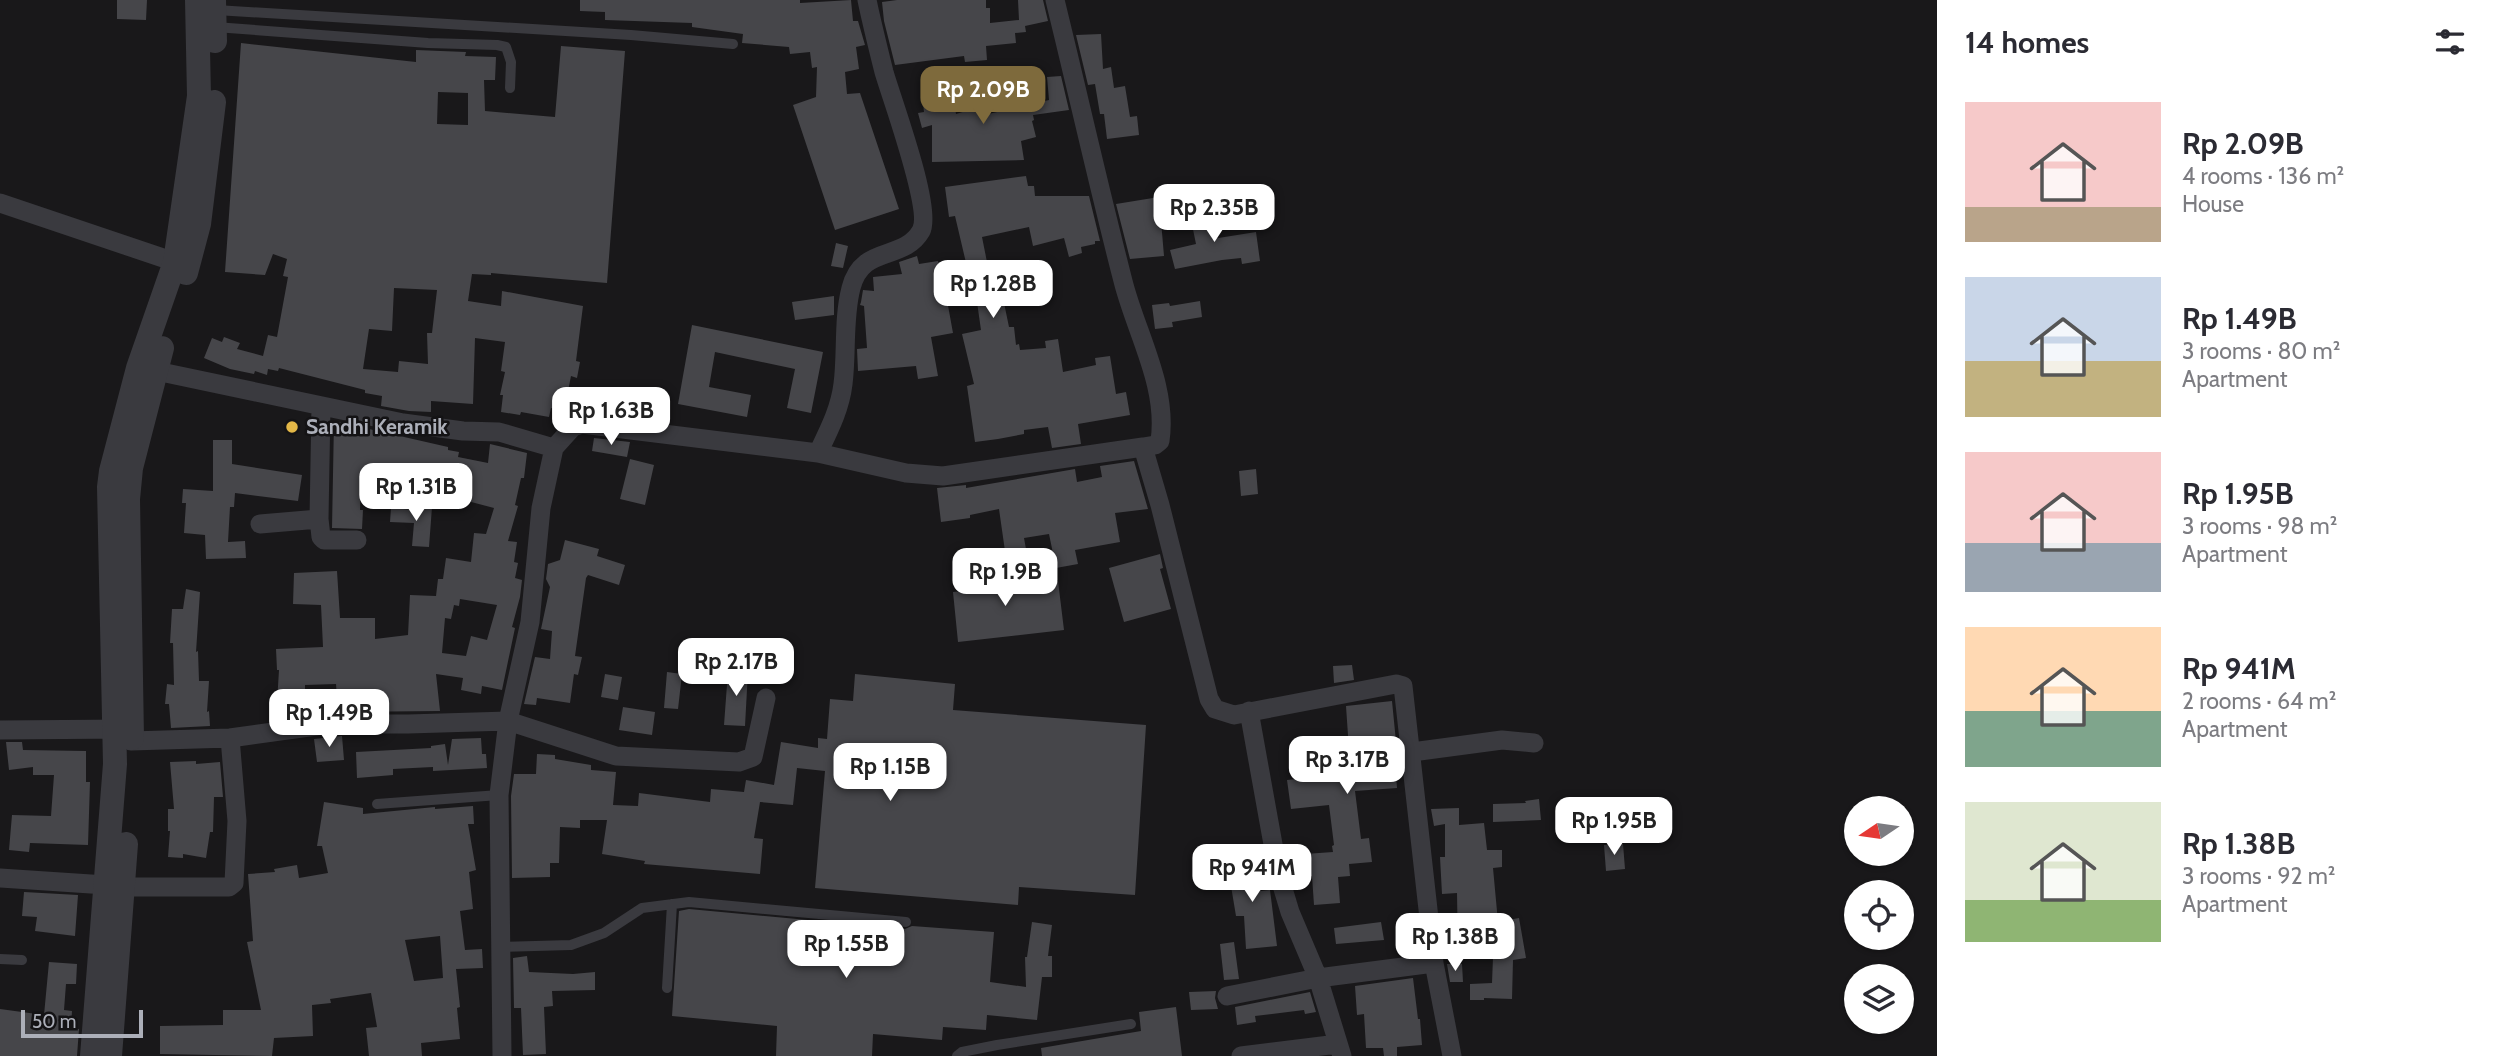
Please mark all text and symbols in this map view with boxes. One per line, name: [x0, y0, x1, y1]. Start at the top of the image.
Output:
icon: filters: [2431, 23, 2469, 61]
text: 14 homes: [1965, 24, 2089, 61]
pin: Rp 2.09B: [911, 66, 1055, 126]
text: Rp 2.09B: [936, 75, 1030, 103]
text: Rp 2.09B: [2182, 125, 2304, 162]
icon: home: [2021, 130, 2105, 214]
text: 4 rooms · 136 m²: [2182, 162, 2344, 190]
pin: Rp 2.35B: [1142, 184, 1286, 244]
text: House: [2182, 190, 2244, 218]
text: Rp 2.35B: [1170, 193, 1258, 221]
pin: Rp 1.28B: [921, 260, 1065, 320]
text: Rp 1.28B: [950, 269, 1036, 297]
text: Rp 1.49B: [2182, 300, 2296, 337]
icon: home: [2021, 305, 2105, 389]
text: 3 rooms · 80 m²: [2182, 337, 2340, 365]
text: Apartment: [2182, 365, 2287, 393]
pin: Rp 1.63B: [539, 388, 683, 447]
text: Rp 1.63B: [568, 396, 654, 424]
place label: Sandhi Keramik: [306, 414, 448, 439]
marker: Sandhi Keramik: [284, 419, 300, 435]
pin: Rp 1.31B: [344, 463, 488, 523]
text: Rp 1.31B: [375, 472, 457, 500]
text: Rp 1.95B: [2182, 475, 2293, 512]
icon: home: [2021, 480, 2105, 564]
text: 3 rooms · 98 m²: [2182, 512, 2337, 540]
text: Apartment: [2182, 540, 2287, 568]
pin: Rp 1.9B: [940, 548, 1070, 608]
text: Rp 1.9B: [968, 557, 1042, 585]
pin: Rp 2.17B: [664, 638, 808, 698]
text: Rp 2.17B: [694, 647, 778, 675]
text: Rp 941M: [2182, 650, 2296, 687]
icon: home: [2021, 655, 2105, 739]
text: 2 rooms · 64 m²: [2182, 687, 2336, 715]
pin: Rp 1.49B: [257, 690, 401, 749]
text: Rp 1.49B: [285, 698, 373, 726]
text: Apartment: [2182, 715, 2287, 743]
pin: Rp 3.17B: [1275, 736, 1419, 796]
pin: Rp 1.15B: [818, 744, 962, 803]
text: Rp 3.17B: [1305, 745, 1389, 773]
text: Rp 1.15B: [850, 752, 930, 780]
north arrow: [1844, 796, 1914, 866]
map controls: [1844, 796, 1914, 1034]
pin: Rp 1.95B: [1542, 798, 1686, 857]
text: Rp 1.95B: [1571, 806, 1657, 834]
text: Rp 1.38B: [2182, 825, 2295, 862]
icon: home: [2021, 830, 2105, 914]
pin: Rp 941M: [1187, 844, 1317, 904]
text: Rp 941M: [1208, 853, 1296, 881]
text: 3 rooms · 92 m²: [2182, 862, 2336, 890]
button: locate: [1844, 880, 1914, 950]
text: Apartment: [2182, 890, 2287, 918]
pin: Rp 1.38B: [1383, 914, 1527, 973]
pin: Rp 1.55B: [774, 920, 918, 980]
text: Rp 1.38B: [1412, 922, 1498, 950]
text: Rp 1.55B: [803, 929, 889, 957]
button: layers: [1844, 964, 1914, 1034]
scale bar: [21, 1007, 144, 1039]
text: 50 m: [32, 1010, 76, 1033]

